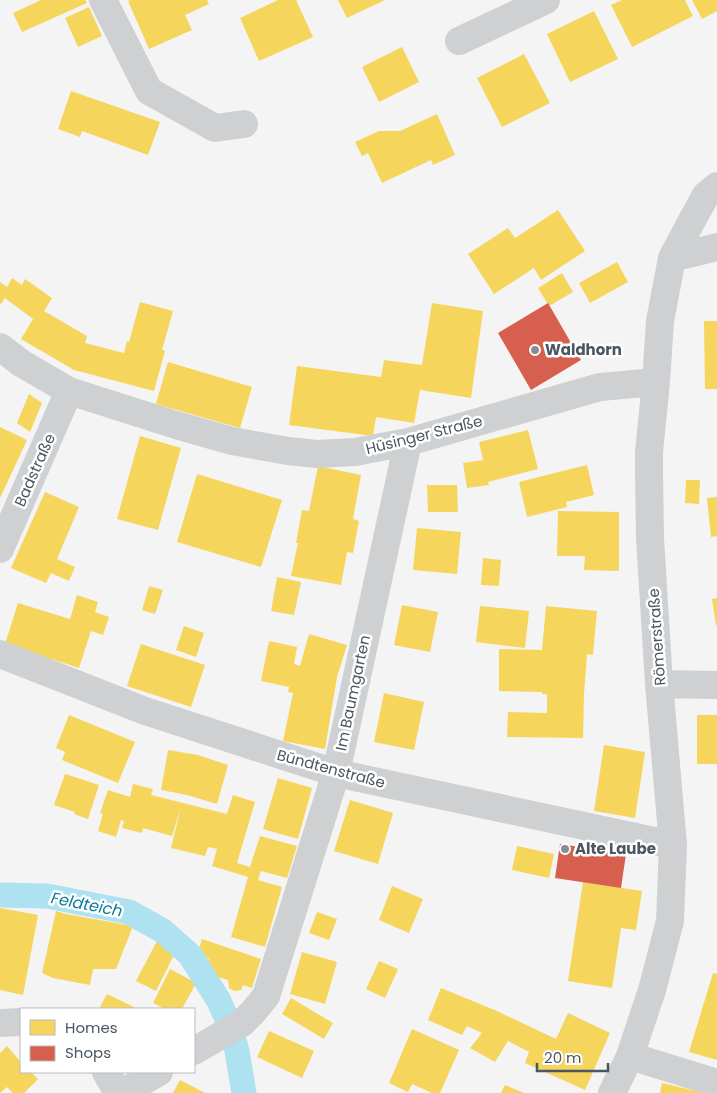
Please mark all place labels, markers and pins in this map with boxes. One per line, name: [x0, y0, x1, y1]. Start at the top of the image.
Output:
place label: Waldhorn: [545, 339, 622, 360]
marker: Waldhorn: [529, 344, 541, 356]
place label: Alte Laube: [575, 838, 656, 859]
marker: Alte Laube: [559, 843, 571, 855]

